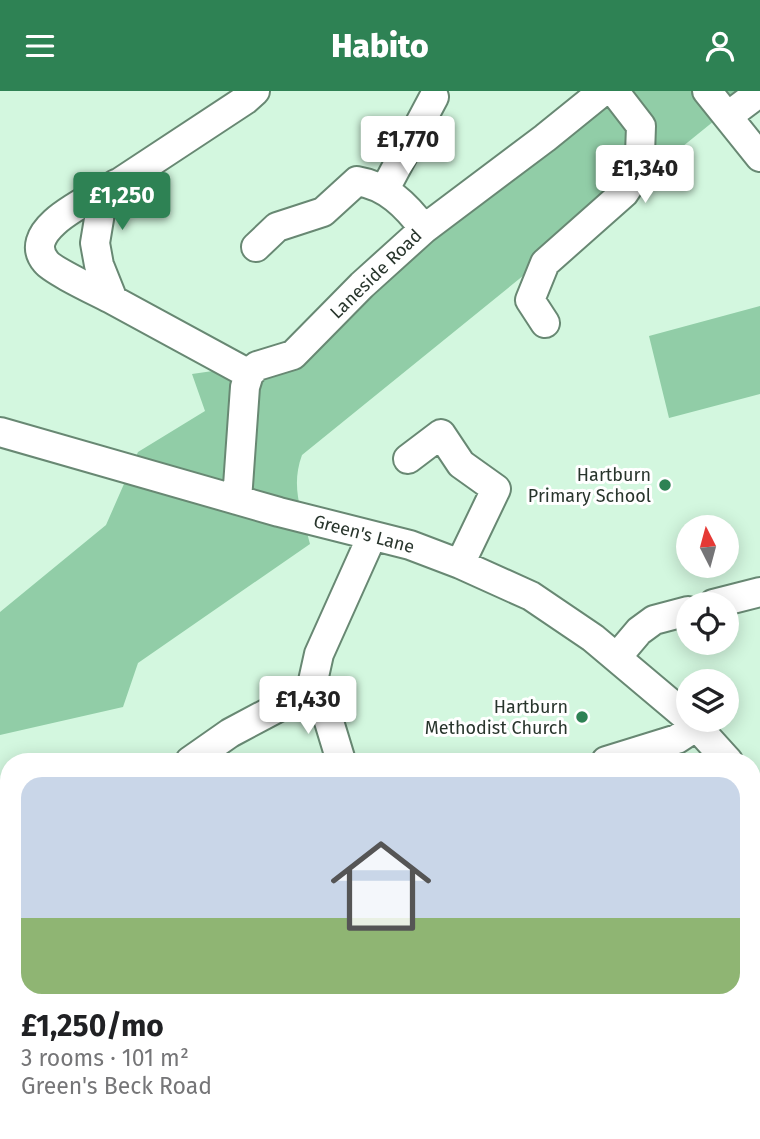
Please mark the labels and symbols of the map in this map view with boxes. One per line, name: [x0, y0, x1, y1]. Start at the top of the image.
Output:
pin: £1,770: [351, 116, 465, 176]
pin: £1,340: [588, 145, 702, 205]
pin: £1,250: [65, 173, 179, 232]
street label: Laneside Road: [325, 225, 427, 323]
place label: Hartburn Primary School: [528, 464, 651, 507]
marker: Hartburn Primary School: [657, 477, 673, 493]
street label: Green's Lane: [311, 510, 417, 558]
north arrow: [676, 515, 738, 577]
pin: £1,430: [251, 677, 365, 736]
place label: Hartburn Methodist Church: [425, 696, 568, 739]
marker: Hartburn Methodist Church: [574, 709, 590, 725]

